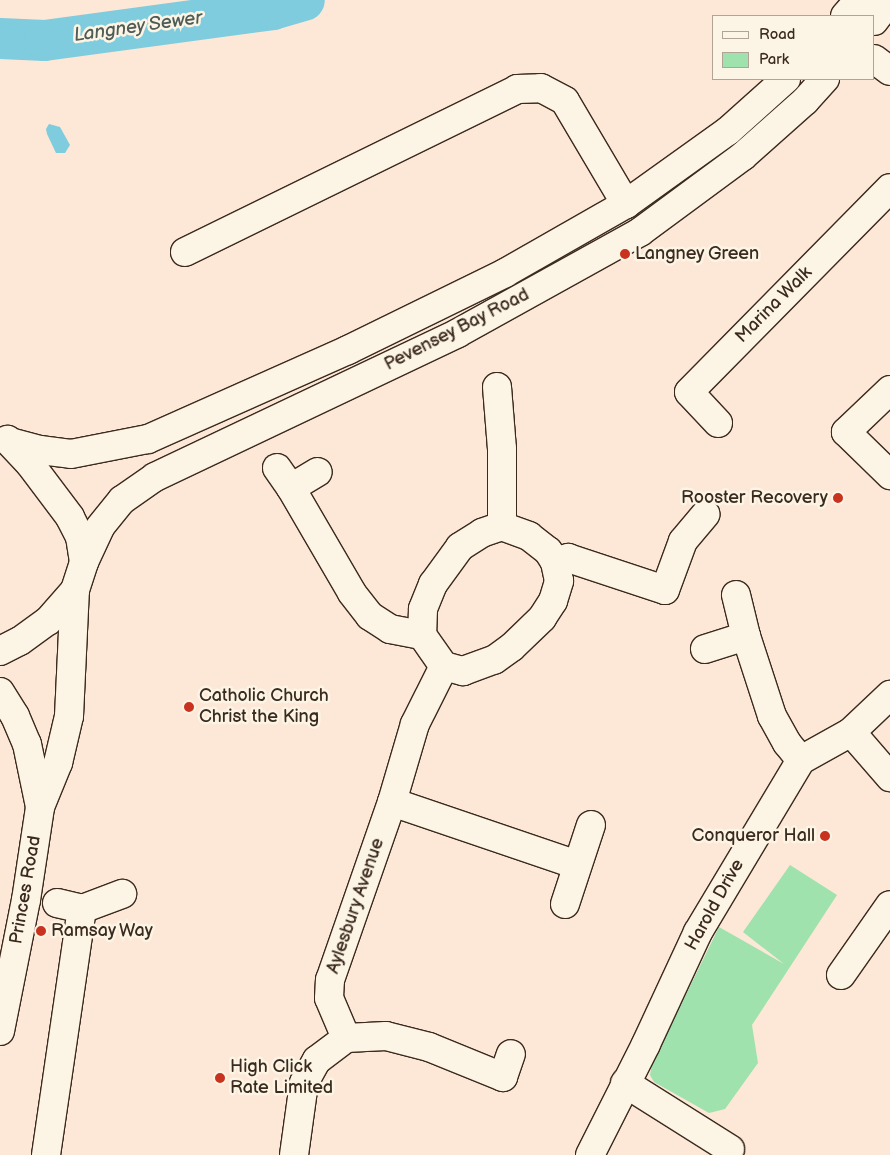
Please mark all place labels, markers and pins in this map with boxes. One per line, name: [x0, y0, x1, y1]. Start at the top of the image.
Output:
place label: Langney Green: [635, 243, 760, 265]
marker: Langney Green: [619, 248, 631, 260]
place label: Rooster Recovery: [681, 487, 828, 509]
marker: Rooster Recovery: [832, 492, 844, 504]
place label: Catholic Church Christ the King: [199, 686, 329, 729]
marker: Catholic Church Christ the King: [183, 701, 195, 713]
place label: Conqueror Hall: [692, 825, 815, 847]
marker: Conqueror Hall: [819, 830, 831, 842]
place label: Ramsay Way: [51, 920, 155, 942]
marker: Ramsay Way: [35, 925, 47, 937]
place label: High Click Rate Limited: [230, 1057, 333, 1100]
marker: High Click Rate Limited: [214, 1072, 226, 1084]

